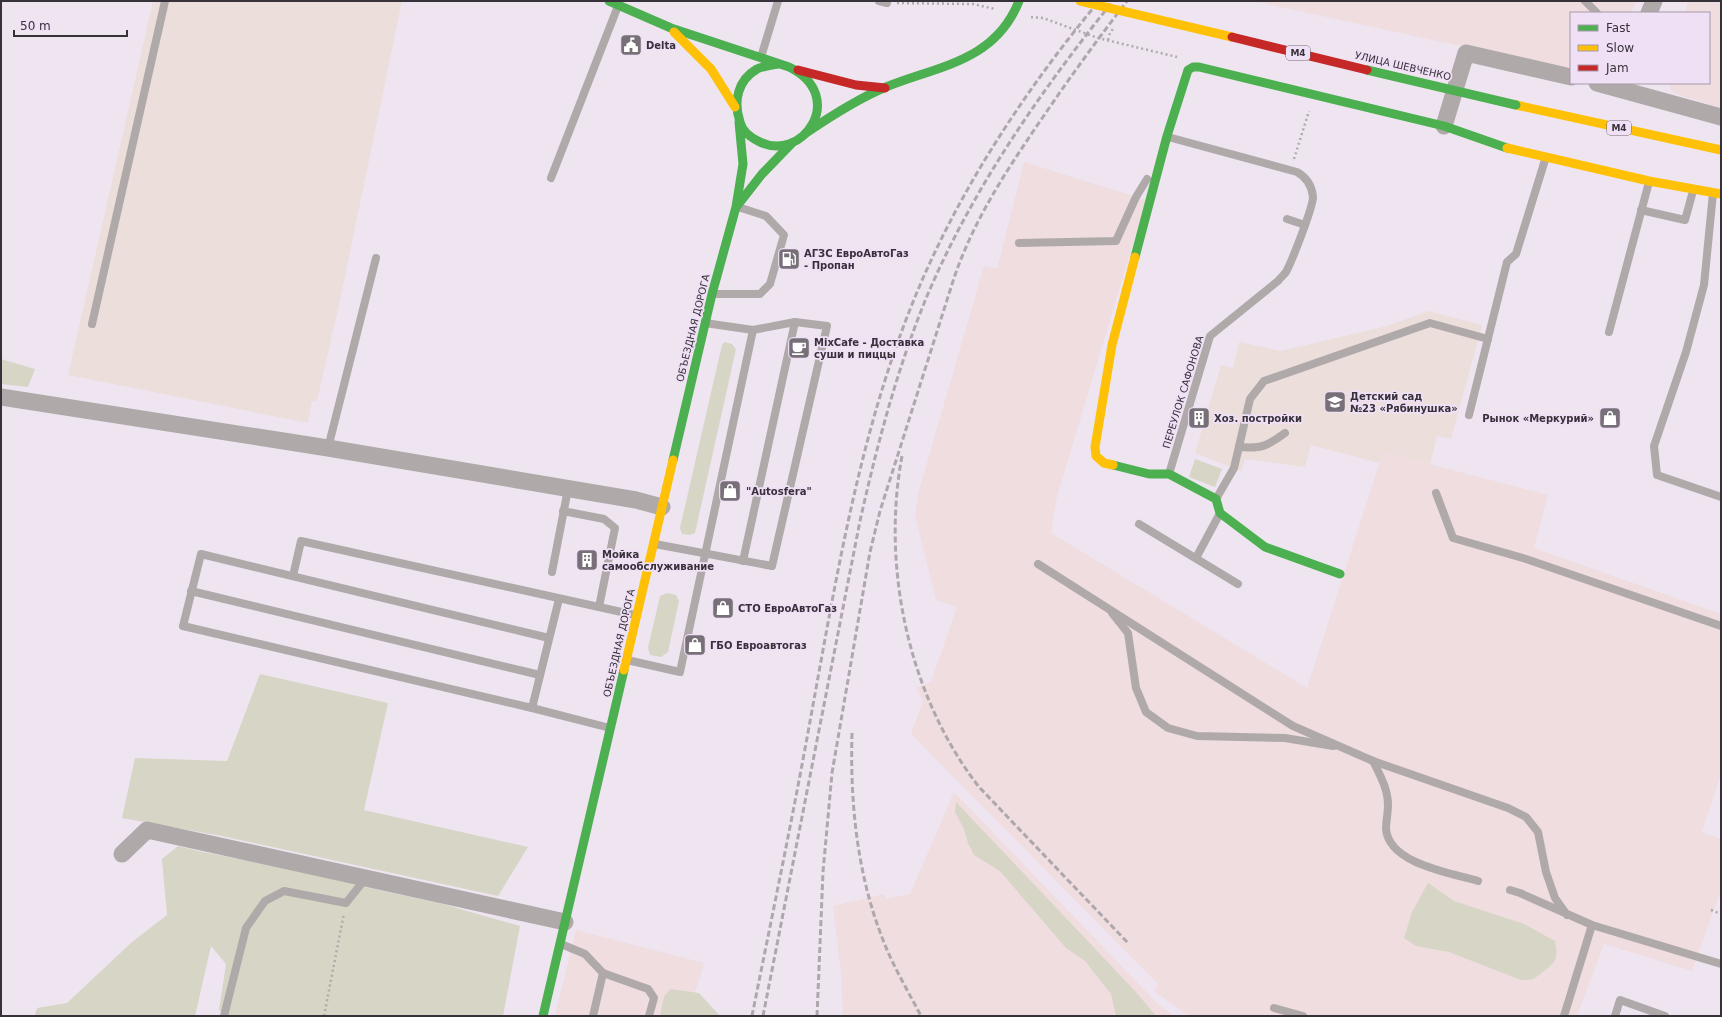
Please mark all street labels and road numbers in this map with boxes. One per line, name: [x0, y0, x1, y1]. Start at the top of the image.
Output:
road number: M4: [1286, 46, 1310, 60]
street label: УЛИЦА ШЕВЧЕНКО: [1354, 50, 1452, 82]
road number: M4: [1607, 121, 1631, 135]
street label: ОБЪЕЗДНАЯ ДОРОГА: [674, 273, 712, 383]
street label: ПЕРЕУЛОК САФОНОВА: [1161, 334, 1205, 450]
street label: ОБЪЕЗДНАЯ ДОРОГА: [601, 588, 637, 698]

